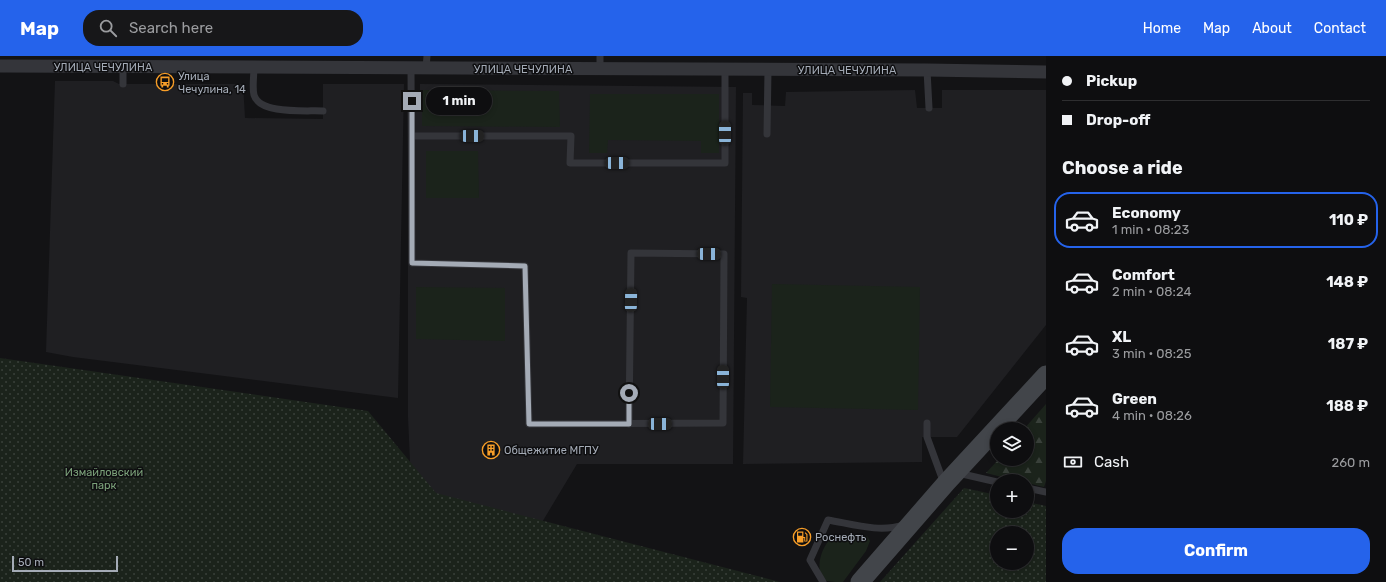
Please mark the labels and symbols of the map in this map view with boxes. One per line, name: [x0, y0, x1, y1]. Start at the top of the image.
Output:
street label: УЛИЦА ЧЕЧУЛИНА: [54, 61, 153, 74]
street label: УЛИЦА ЧЕЧУЛИНА: [474, 63, 573, 76]
street label: УЛИЦА ЧЕЧУЛИНА: [798, 64, 897, 77]
place label: Улица Чечулина, 14: [178, 70, 246, 96]
bus stop icon: Улица Чечулина, 14: [155, 72, 175, 92]
callout: 1 min: [426, 87, 492, 115]
route end: [403, 92, 421, 110]
car: [719, 121, 731, 145]
car: [460, 130, 484, 142]
car: [605, 157, 629, 169]
car: [697, 248, 721, 260]
car: [625, 288, 637, 312]
car: [717, 365, 729, 389]
route start: [620, 384, 638, 402]
car: [648, 418, 672, 430]
building icon: Общежитие МГПУ: [481, 440, 501, 460]
place label: Общежитие МГПУ: [504, 444, 599, 457]
park label: Измайловский парк: [65, 466, 143, 492]
fuel station icon: Роснефть: [792, 527, 812, 547]
place label: Роснефть: [815, 531, 867, 544]
scale bar: [12, 554, 118, 573]

